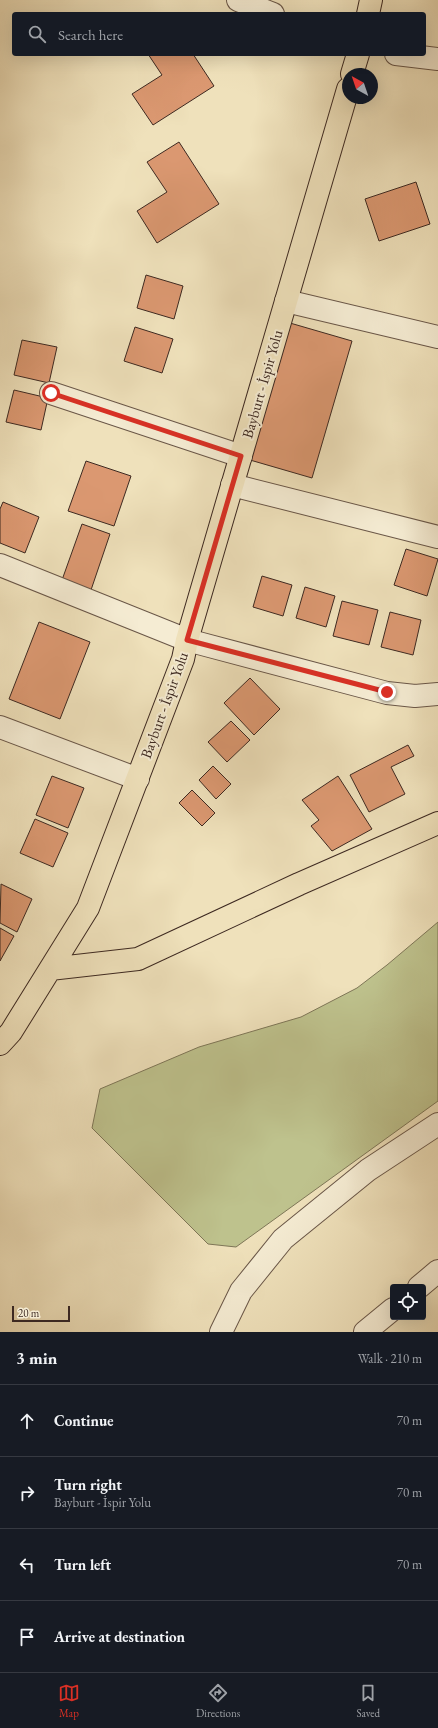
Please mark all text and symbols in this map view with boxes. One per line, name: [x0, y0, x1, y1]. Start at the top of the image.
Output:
search box: [12, 12, 426, 56]
icon: search: [26, 23, 48, 45]
text: Search here: [58, 25, 123, 44]
north arrow: [342, 68, 378, 104]
street label: Bayburt - İspir Yolu: [237, 327, 287, 440]
route start: [42, 384, 60, 402]
street label: Bayburt - İspir Yolu: [136, 649, 192, 761]
route end: [378, 683, 396, 701]
map controls: [390, 1284, 426, 1320]
button: locate: [390, 1284, 426, 1320]
scale bar: [12, 1304, 70, 1323]
text: 20 m: [18, 1306, 39, 1320]
text: 3 min: [16, 1347, 57, 1369]
text: Walk · 210 m: [358, 1350, 422, 1367]
icon: ahead: [16, 1410, 38, 1432]
text: Continue: [54, 1411, 114, 1430]
text: 70 m: [397, 1412, 422, 1429]
text: Turn right: [54, 1475, 122, 1494]
icon: right: [16, 1482, 38, 1504]
text: 70 m: [397, 1484, 422, 1501]
text: Bayburt - İspir Yolu: [54, 1494, 151, 1511]
icon: left: [16, 1554, 38, 1576]
text: Turn left: [54, 1555, 111, 1574]
text: 70 m: [397, 1556, 422, 1573]
icon: arrive: [16, 1626, 38, 1648]
text: Arrive at destination: [54, 1627, 185, 1646]
tab: Map: [58, 1682, 80, 1720]
tab: Directions: [196, 1682, 240, 1720]
tab: Saved: [356, 1682, 380, 1720]

